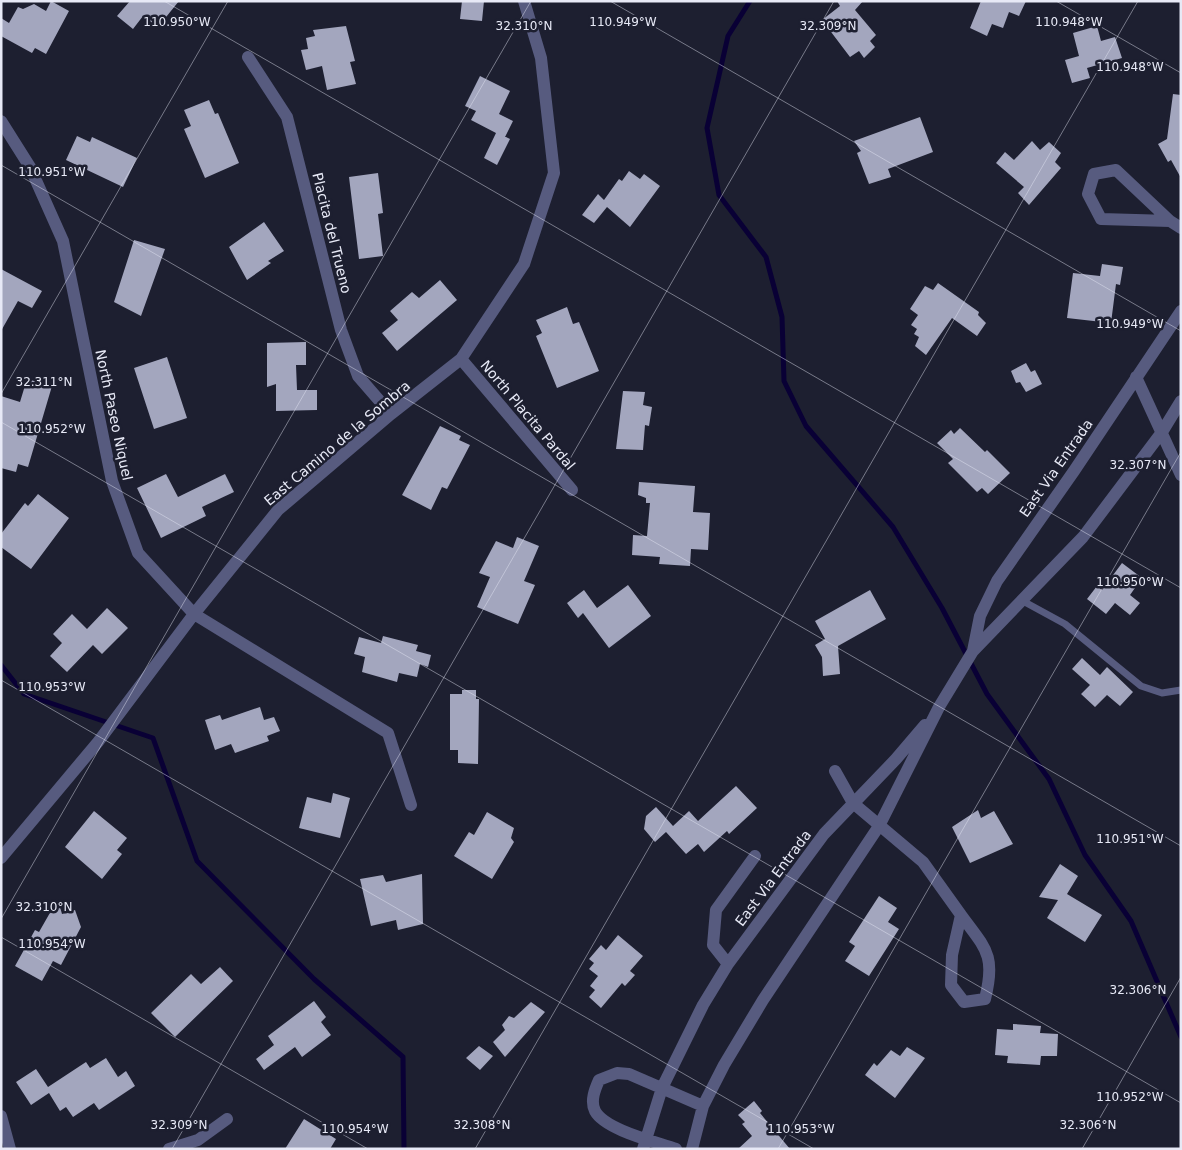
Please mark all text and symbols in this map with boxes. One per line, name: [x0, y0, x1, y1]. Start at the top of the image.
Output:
text: 110.950°W: [143, 15, 211, 29]
text: 110.949°W: [589, 15, 657, 29]
text: 110.948°W: [1035, 15, 1103, 29]
text: 32.310°N: [496, 19, 552, 33]
text: 32.309°N: [800, 19, 856, 33]
text: 110.948°W: [1096, 60, 1164, 74]
text: 110.951°W: [18, 165, 86, 179]
street label: Placita del Trueno: [309, 171, 355, 295]
text: 110.949°W: [1096, 317, 1164, 331]
street label: North Paseo Niquel: [92, 348, 136, 482]
street label: North Placita Pardal: [478, 357, 578, 473]
text: 32.311°N: [16, 375, 72, 389]
street label: East Camino de la Sombra: [261, 377, 413, 509]
street label: East Via Entrada: [1016, 416, 1096, 520]
text: 110.952°W: [18, 422, 86, 436]
text: 32.307°N: [1110, 458, 1166, 472]
text: 110.950°W: [1096, 575, 1164, 589]
text: 110.953°W: [18, 680, 86, 694]
street label: East Via Entrada: [732, 827, 814, 929]
text: 110.951°W: [1096, 832, 1164, 846]
text: 32.310°N: [16, 900, 72, 914]
text: 110.954°W: [18, 937, 86, 951]
text: 32.306°N: [1110, 983, 1166, 997]
text: 110.952°W: [1096, 1090, 1164, 1104]
text: 32.309°N: [151, 1118, 207, 1132]
text: 32.308°N: [454, 1118, 510, 1132]
text: 32.306°N: [1060, 1118, 1116, 1132]
text: 110.954°W: [321, 1122, 389, 1136]
text: 110.953°W: [767, 1122, 835, 1136]

